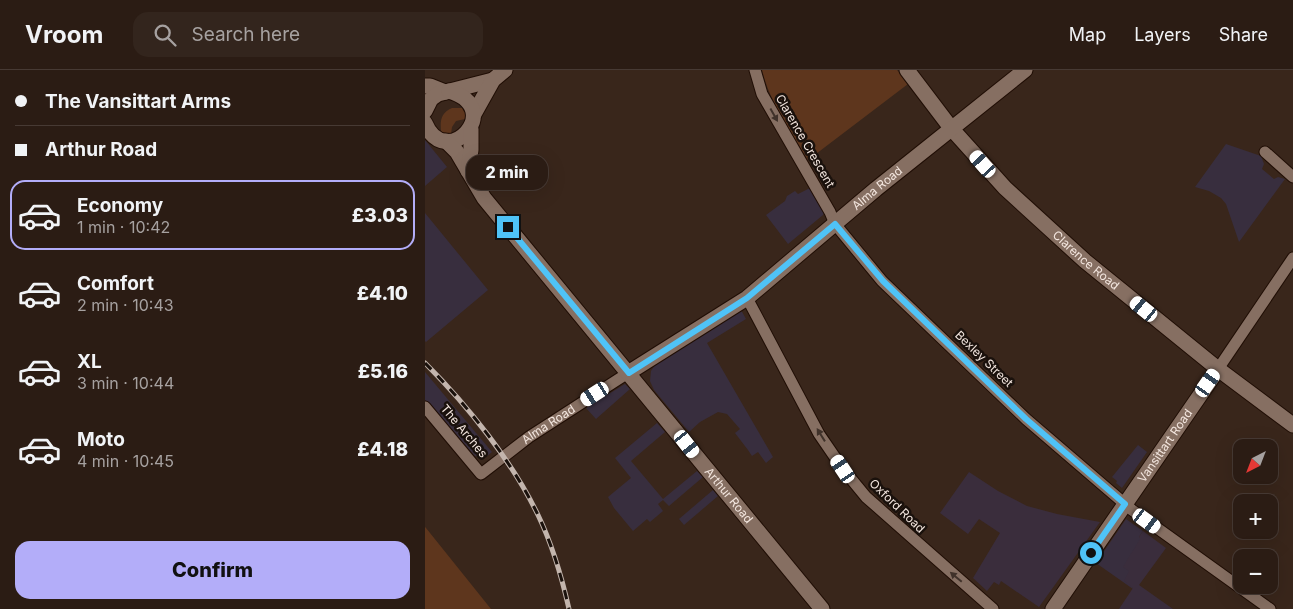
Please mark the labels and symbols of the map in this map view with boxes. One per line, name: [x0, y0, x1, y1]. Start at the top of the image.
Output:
street label: Clarence Crescent: [773, 91, 838, 190]
one-way arrow: [770, 107, 778, 122]
car: [967, 148, 998, 180]
callout: 2 min: [467, 154, 549, 190]
street label: Alma Road: [849, 163, 905, 213]
route end: [497, 216, 519, 238]
street label: Clarence Road: [1050, 227, 1122, 293]
car: [1127, 294, 1160, 324]
street label: Bexley Street: [952, 327, 1017, 390]
car: [1193, 366, 1222, 400]
car: [578, 380, 611, 408]
street label: The Arches: [438, 401, 491, 460]
street label: Alma Road: [518, 401, 578, 447]
street label: Vansittart Road: [1134, 406, 1195, 485]
car: [671, 428, 702, 460]
one-way arrow: [816, 429, 825, 442]
north arrow: [1233, 439, 1277, 484]
car: [828, 452, 857, 486]
street label: Arthur Road: [702, 464, 756, 526]
street label: Oxford Road: [867, 476, 928, 536]
car: [1130, 506, 1163, 536]
route start: [1080, 542, 1102, 564]
one-way arrow: [950, 572, 963, 583]

